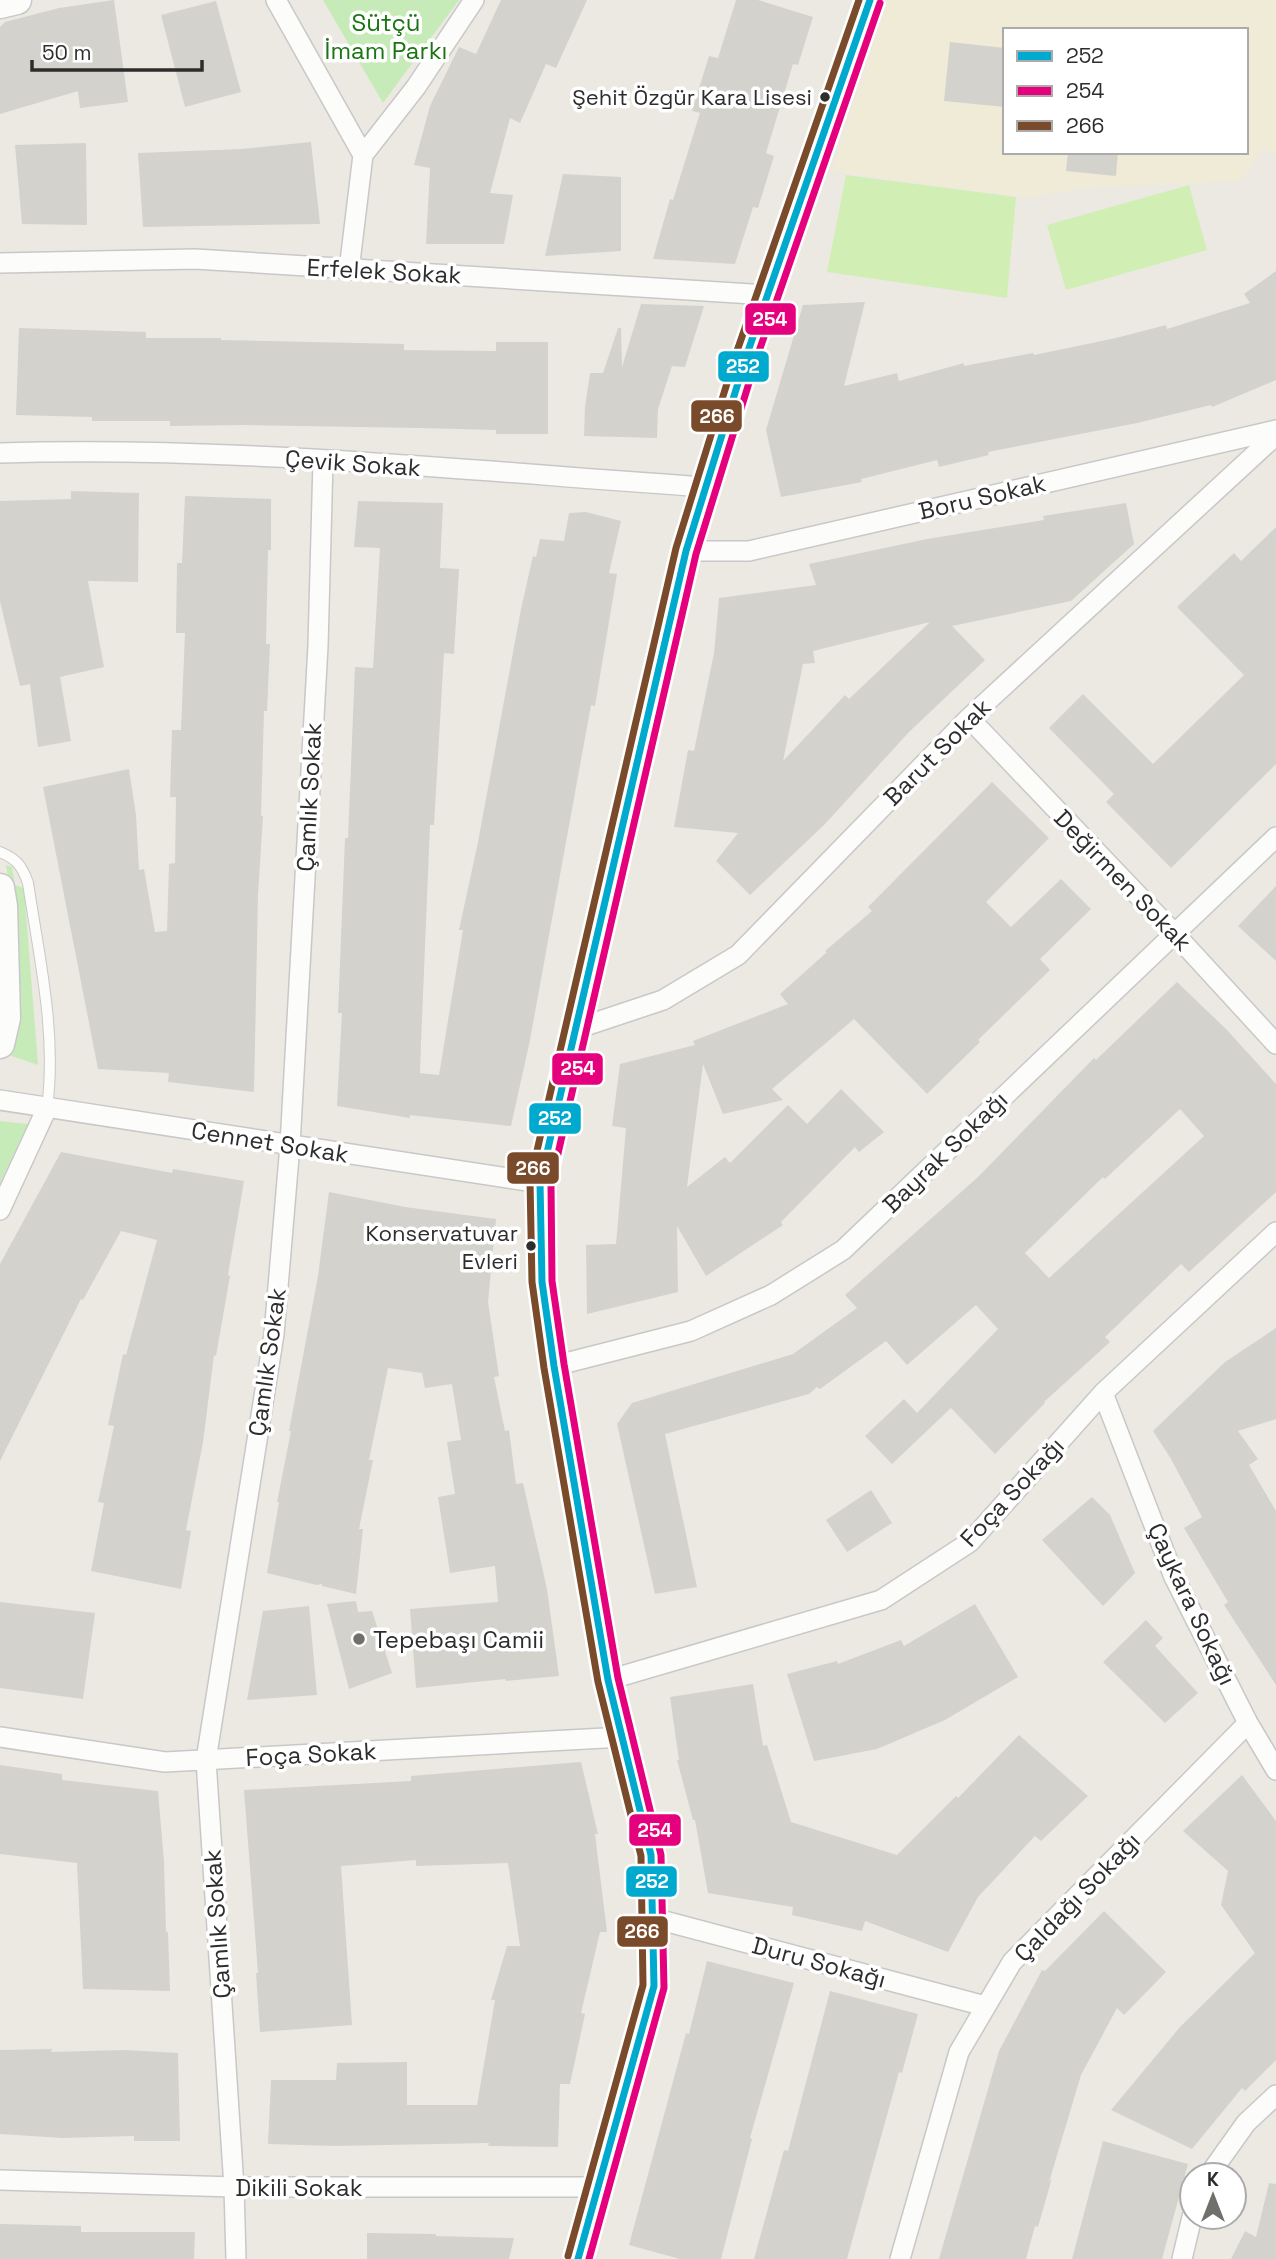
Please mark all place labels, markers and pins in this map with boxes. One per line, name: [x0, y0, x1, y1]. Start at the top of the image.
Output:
place label: Şehit Özgür Kara Lisesi: [572, 83, 812, 111]
marker: Şehit Özgür Kara Lisesi: [818, 90, 832, 104]
place label: Konservatuvar Evleri: [366, 1219, 518, 1275]
marker: Konservatuvar Evleri: [524, 1239, 538, 1253]
place label: Tepebaşı Camii: [373, 1624, 544, 1655]
marker: Tepebaşı Camii: [351, 1631, 367, 1647]

